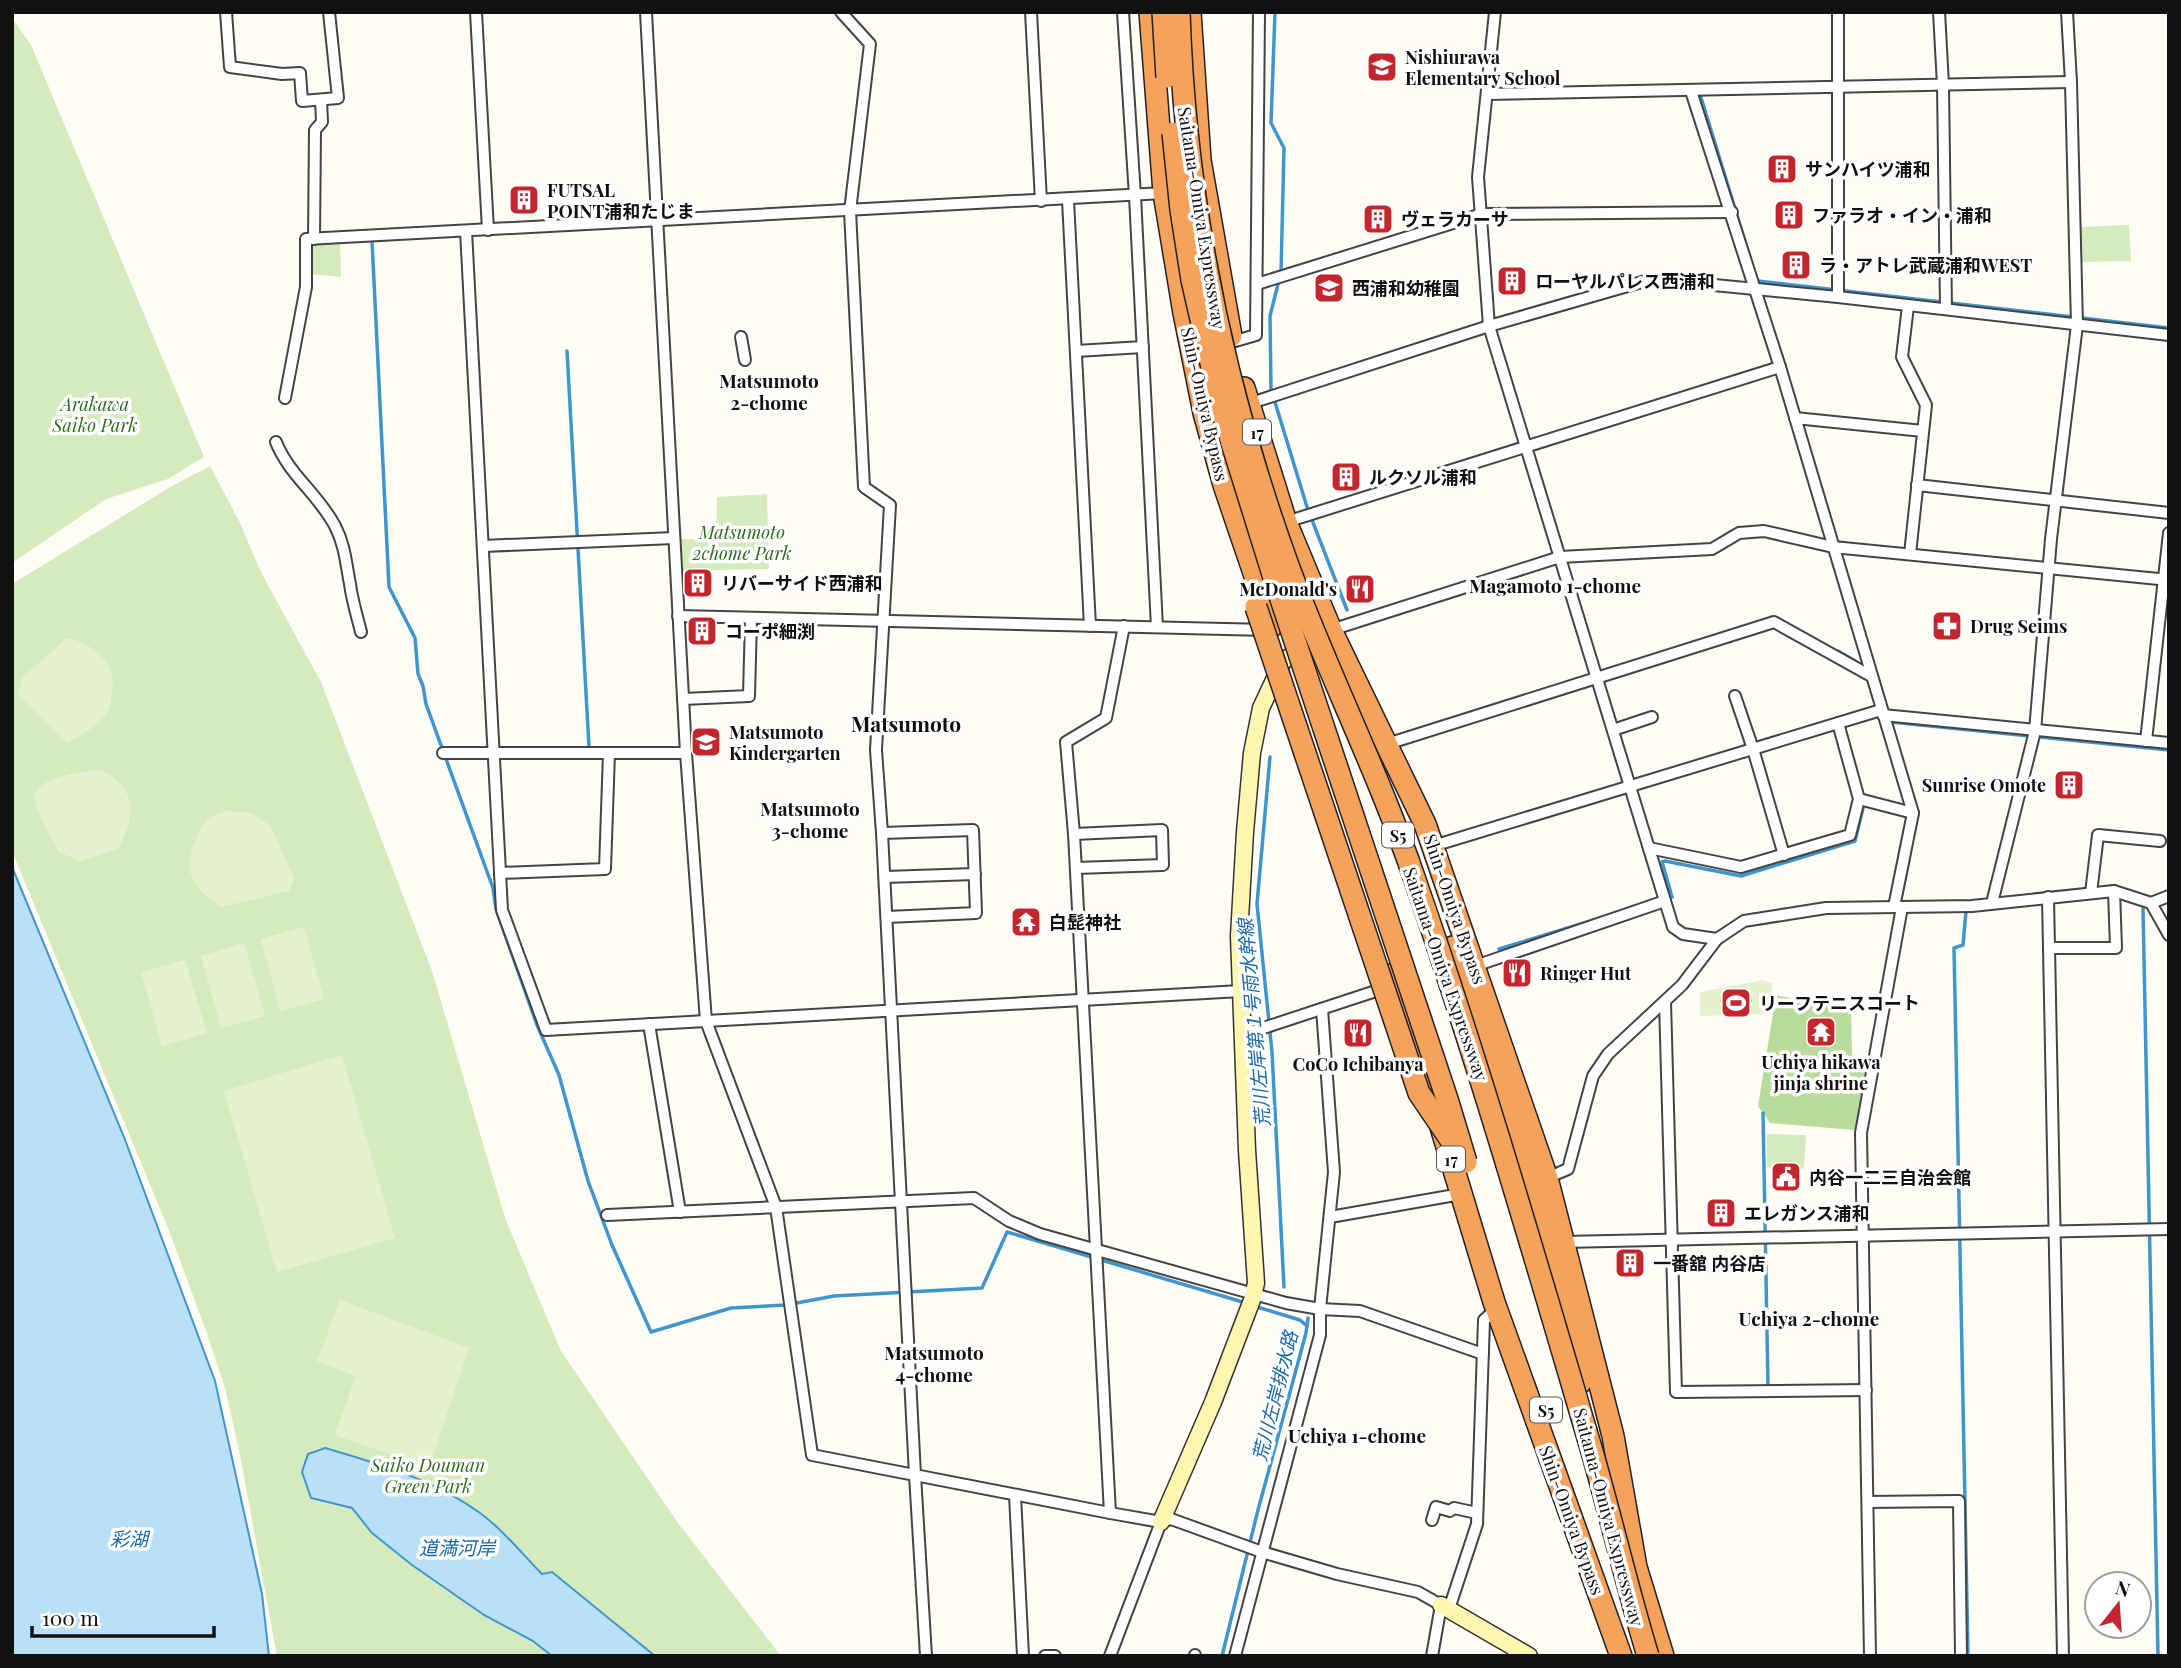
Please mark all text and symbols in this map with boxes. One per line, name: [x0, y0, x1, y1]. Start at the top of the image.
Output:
place label: Nishiurawa Elementary School: [1405, 45, 1561, 90]
school or university icon: Nishiurawa Elementary School: [1365, 50, 1399, 84]
street label: Saitama-Omiya Expressway: [1173, 105, 1231, 331]
building icon: サンハイツ浦和: [1765, 152, 1799, 186]
place label: サンハイツ浦和: [1805, 157, 1931, 181]
place label: FUTSAL POINT浦和たじま: [547, 178, 694, 223]
building icon: FUTSAL POINT浦和たじま: [507, 183, 541, 217]
building icon: ファラオ・イン・浦和: [1772, 198, 1806, 232]
building icon: ヴェラカーサ: [1361, 202, 1395, 236]
place label: ファラオ・イン・浦和: [1812, 203, 1992, 227]
place label: ヴェラカーサ: [1401, 207, 1509, 231]
building icon: ラ・アトレ武蔵浦和WEST: [1779, 248, 1813, 282]
place label: ラ・アトレ武蔵浦和WEST: [1819, 253, 2032, 277]
building icon: ローヤルパレス西浦和: [1495, 264, 1529, 298]
place label: ローヤルパレス西浦和: [1535, 269, 1715, 293]
school or university icon: 西浦和幼稚園: [1312, 271, 1346, 305]
place label: 西浦和幼稚園: [1352, 276, 1460, 300]
street label: Shin-Omiya Bypass: [1176, 325, 1234, 483]
district label: Matsumoto 2-chome: [719, 367, 819, 415]
park label: Arakawa Saiko Park: [52, 392, 137, 437]
road number: 17: [1243, 420, 1271, 444]
building icon: ルクソル浦和: [1329, 460, 1363, 494]
place label: ルクソル浦和: [1369, 465, 1477, 489]
park label: Matsumoto 2chome Park: [692, 520, 791, 565]
building icon: リバーサイド西浦和: [681, 566, 715, 600]
place label: リバーサイド西浦和: [721, 571, 883, 595]
restaurant icon: McDonald's: [1343, 572, 1377, 606]
district label: Magamoto 1-chome: [1469, 572, 1641, 598]
place label: McDonald's: [1239, 577, 1337, 601]
pharmacy icon: Drug Seims: [1930, 609, 1964, 643]
building icon: コーポ細渕: [685, 614, 719, 648]
place label: Drug Seims: [1970, 614, 2067, 638]
place label: コーポ細渕: [725, 619, 815, 643]
district label: Matsumoto: [851, 709, 961, 737]
place label: Matsumoto Kindergarten: [729, 720, 841, 765]
school or university icon: Matsumoto Kindergarten: [689, 725, 723, 759]
building icon: Sunrise Omote: [2052, 768, 2086, 802]
place label: Sunrise Omote: [1922, 773, 2046, 797]
district label: Matsumoto 3-chome: [760, 795, 860, 843]
road number: S5: [1382, 822, 1414, 848]
street label: Shin-Omiya Bypass: [1418, 831, 1492, 987]
street label: Saitama-Omiya Expressway: [1398, 864, 1494, 1084]
temple icon: 白髭神社: [1009, 905, 1043, 939]
place label: 白髭神社: [1049, 910, 1121, 934]
water label: 荒川左岸第１号雨水幹線: [1231, 916, 1275, 1128]
restaurant icon: Ringer Hut: [1500, 956, 1534, 990]
place label: Ringer Hut: [1540, 961, 1632, 985]
sports icon: リーフテニスコート: [1719, 986, 1753, 1020]
place label: リーフテニスコート: [1759, 991, 1920, 1015]
temple icon: Uchiya hikawa jinja shrine: [1804, 1015, 1838, 1049]
restaurant icon: CoCo Ichibanya: [1341, 1016, 1375, 1050]
place label: Uchiya hikawa jinja shrine: [1761, 1050, 1881, 1095]
place label: CoCo Ichibanya: [1292, 1052, 1424, 1076]
road number: 17: [1437, 1147, 1465, 1172]
public building icon: 内谷一二三自治会館: [1769, 1160, 1803, 1194]
place label: 内谷一二三自治会館: [1809, 1165, 1971, 1189]
building icon: エレガンス浦和: [1704, 1196, 1738, 1230]
place label: エレガンス浦和: [1744, 1201, 1870, 1225]
building icon: 一番舘 内谷店: [1613, 1246, 1647, 1280]
place label: 一番舘 内谷店: [1653, 1251, 1765, 1275]
district label: Uchiya 2-chome: [1739, 1305, 1879, 1331]
water label: 荒川左岸排水路: [1245, 1326, 1303, 1464]
district label: Matsumoto 4-chome: [884, 1339, 984, 1387]
road number: S5: [1530, 1398, 1562, 1422]
street label: Saitama-Omiya Expressway: [1568, 1405, 1650, 1629]
district label: Uchiya 1-chome: [1288, 1422, 1426, 1448]
street label: Shin-Omiya Bypass: [1534, 1442, 1610, 1598]
park label: Saiko Douman Green Park: [370, 1453, 485, 1498]
water label: 彩湖: [110, 1525, 151, 1551]
water label: 道満河岸: [419, 1534, 497, 1560]
north arrow: [2083, 1570, 2153, 1640]
text: N: [2113, 1573, 2134, 1602]
scale bar: [32, 1594, 214, 1638]
text: 100 m: [42, 1603, 99, 1631]

